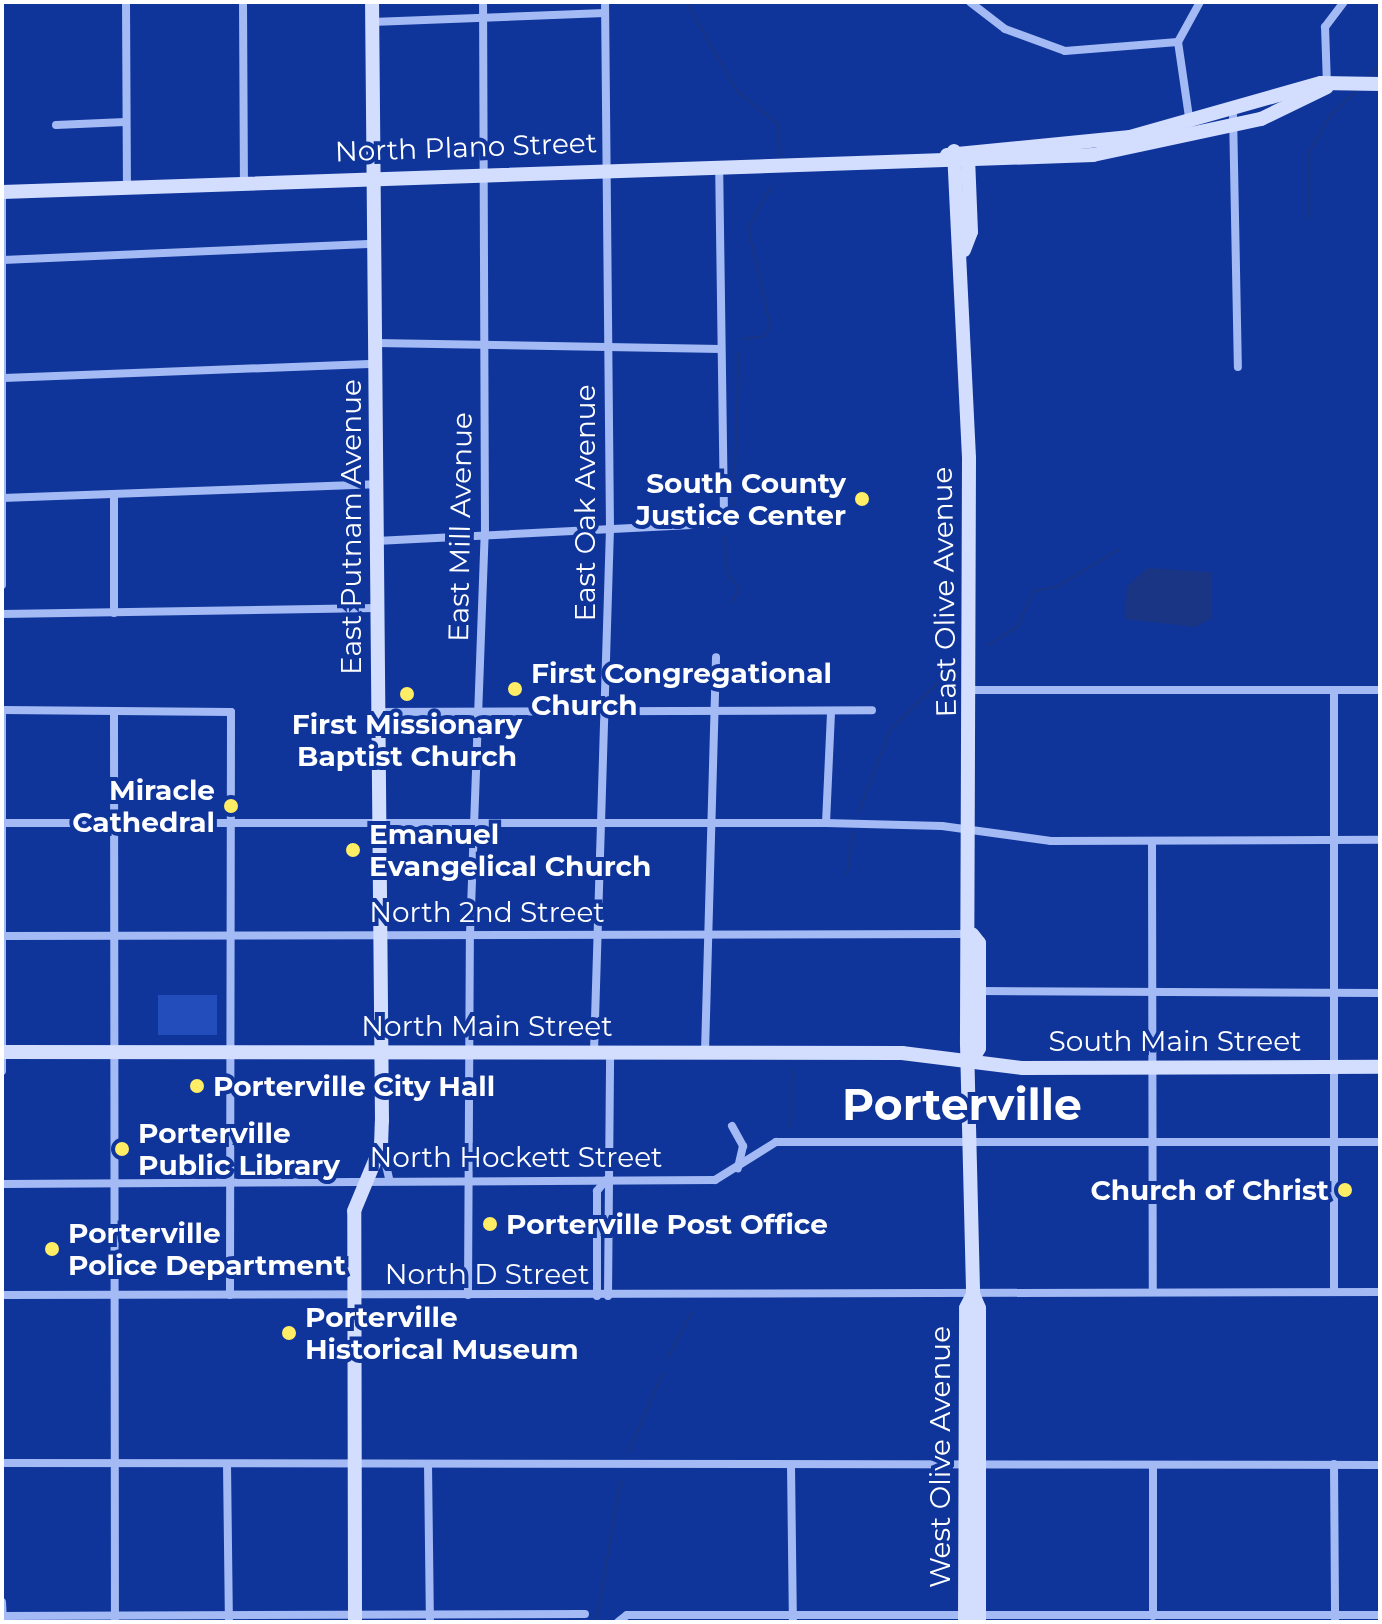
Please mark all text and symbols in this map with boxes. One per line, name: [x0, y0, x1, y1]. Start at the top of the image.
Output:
street label: North Plano Street: [334, 126, 598, 168]
street label: East Putnam Avenue: [334, 379, 368, 675]
street label: East Oak Avenue: [568, 384, 602, 622]
street label: East Mill Avenue: [441, 412, 479, 642]
place label: South County Justice Center: [636, 466, 846, 532]
street label: East Olive Avenue: [925, 466, 963, 718]
marker: South County Justice Center: [853, 490, 871, 508]
place label: First Congregational Church: [531, 656, 832, 722]
marker: First Congregational Church: [506, 680, 524, 698]
marker: First Missionary Baptist Church: [398, 685, 416, 703]
place label: First Missionary Baptist Church: [292, 707, 522, 773]
place label: Miracle Cathedral: [72, 773, 215, 839]
marker: Miracle Cathedral: [222, 797, 240, 815]
place label: Emanuel Evangelical Church: [369, 817, 651, 883]
marker: Emanuel Evangelical Church: [344, 841, 362, 859]
street label: North 2nd Street: [369, 895, 605, 929]
street label: North Main Street: [361, 1009, 613, 1043]
street label: South Main Street: [1049, 1024, 1301, 1058]
place label: Porterville City Hall: [213, 1069, 495, 1103]
marker: Porterville City Hall: [188, 1077, 206, 1095]
district label: Porterville: [842, 1078, 1082, 1130]
place label: Porterville Public Library: [138, 1116, 340, 1182]
marker: Porterville Public Library: [113, 1140, 131, 1158]
street label: North Hockett Street: [370, 1140, 662, 1174]
place label: Church of Christ: [1090, 1173, 1329, 1207]
marker: Church of Christ: [1336, 1181, 1354, 1199]
place label: Porterville Post Office: [506, 1207, 828, 1241]
marker: Porterville Post Office: [481, 1215, 499, 1233]
place label: Porterville Police Department: [68, 1216, 346, 1282]
marker: Porterville Police Department: [43, 1240, 61, 1258]
street label: North D Street: [385, 1257, 589, 1291]
place label: Porterville Historical Museum: [305, 1300, 579, 1366]
marker: Porterville Historical Museum: [280, 1324, 298, 1342]
street label: West Olive Avenue: [923, 1326, 957, 1588]

